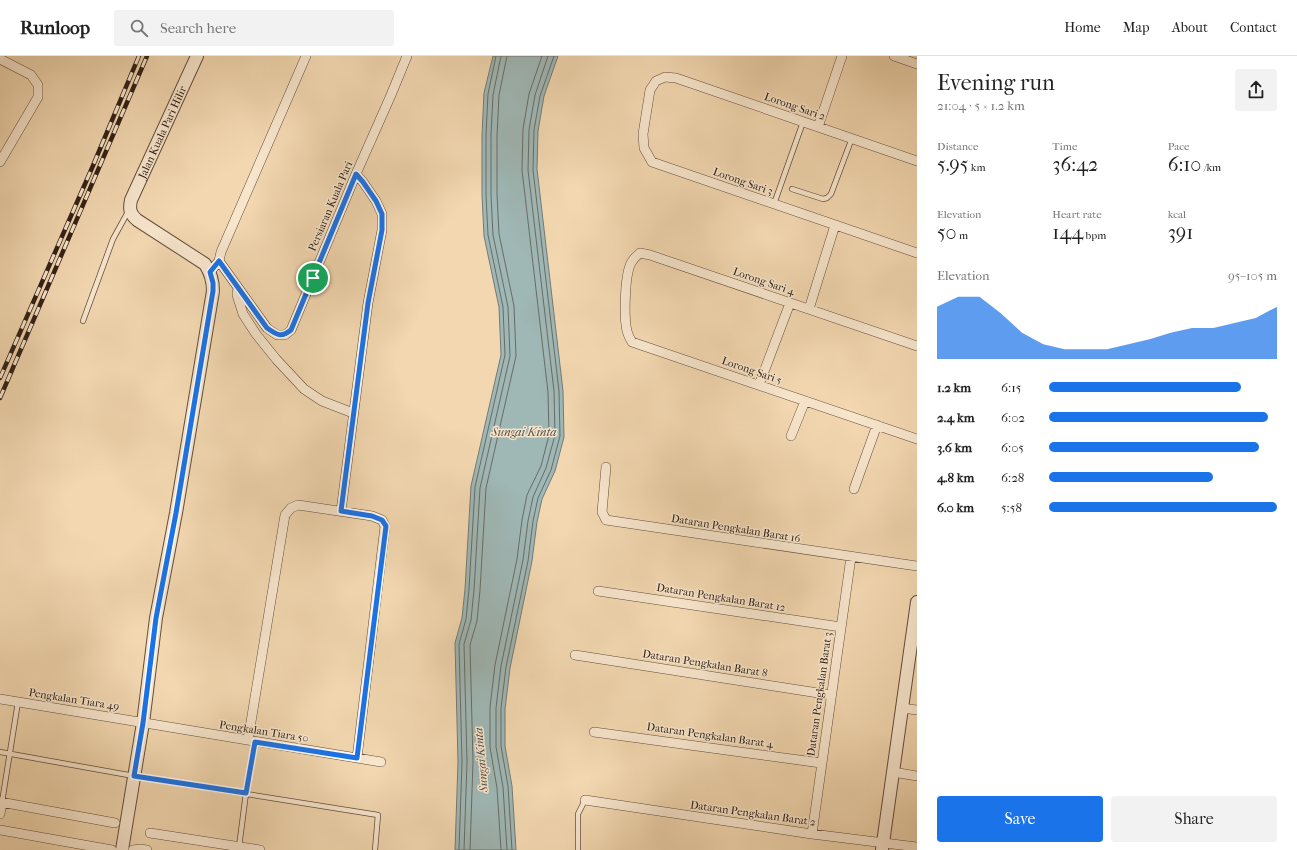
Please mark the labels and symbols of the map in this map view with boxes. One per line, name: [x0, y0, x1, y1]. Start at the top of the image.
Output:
street label: Jalan Kuala Pari Hilir: [135, 84, 189, 182]
street label: Lorong Sari 2: [763, 90, 827, 123]
street label: Persiaran Kuala Pari: [306, 159, 356, 253]
street label: Lorong Sari 3: [711, 165, 775, 198]
pin: [296, 261, 330, 295]
street label: Lorong Sari 4: [731, 265, 797, 298]
street label: Lorong Sari 5: [720, 354, 784, 387]
water label: Sungai Kinta: [491, 425, 557, 439]
street label: Dataran Pengkalan Barat 16: [670, 512, 802, 545]
street label: Dataran Pengkalan Barat 12: [655, 581, 787, 614]
street label: Dataran Pengkalan Barat 3: [804, 631, 835, 757]
street label: Dataran Pengkalan Barat 8: [641, 647, 768, 680]
street label: Pengkalan Tiara 49: [28, 686, 120, 713]
street label: Pengkalan Tiara 50: [218, 718, 309, 745]
street label: Dataran Pengkalan Barat 4: [646, 720, 774, 751]
water label: Sungai Kinta: [471, 727, 491, 794]
street label: Dataran Pengkalan Barat 2: [689, 798, 817, 829]

